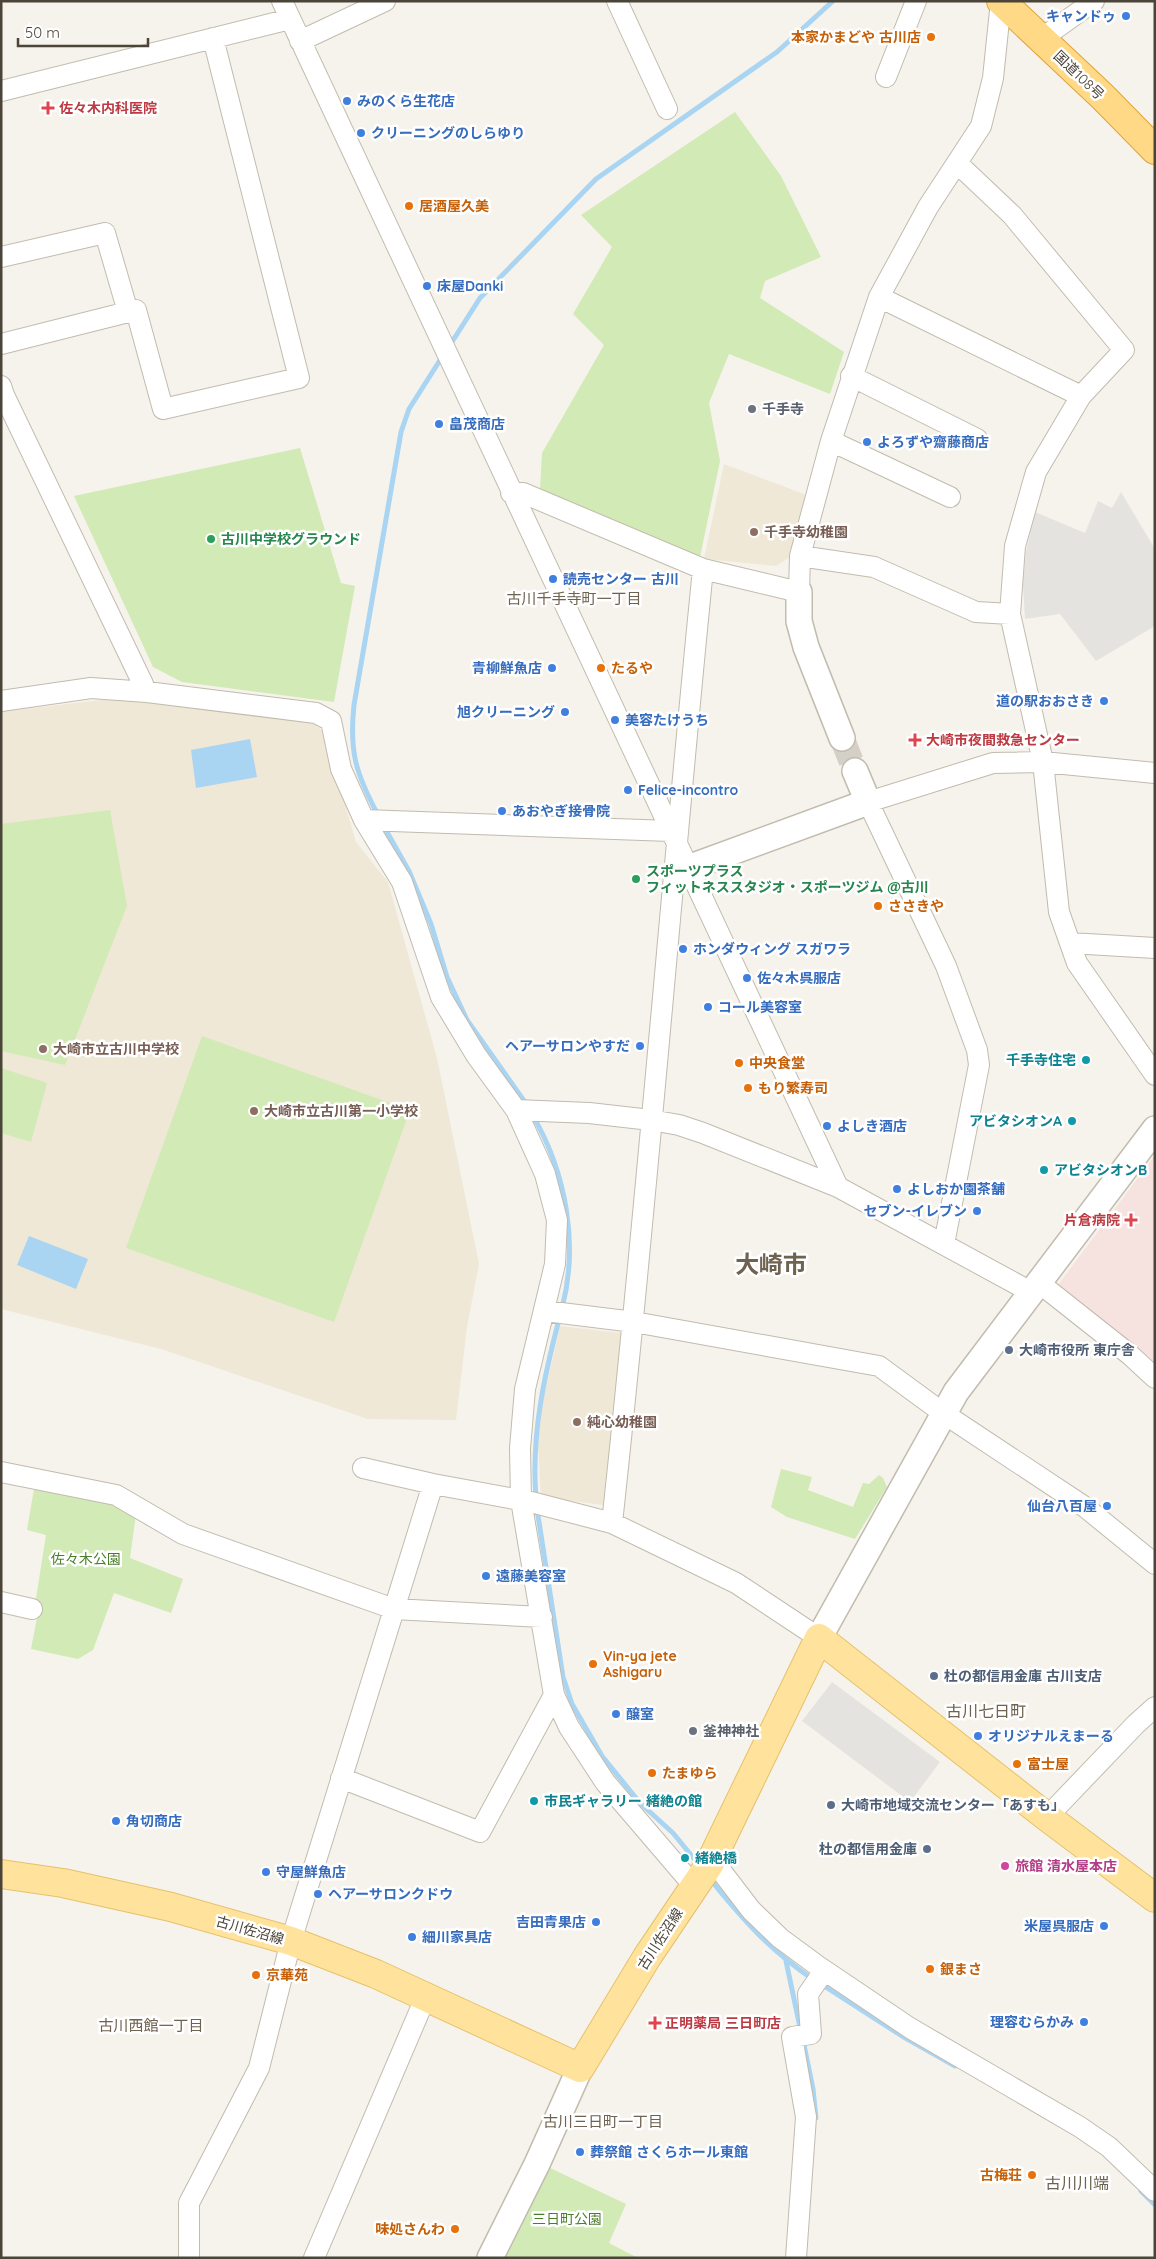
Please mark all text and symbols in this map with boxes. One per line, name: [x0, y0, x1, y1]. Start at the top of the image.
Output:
place label: キャンドゥ: [1046, 7, 1116, 25]
marker: キャンドゥ: [1120, 10, 1132, 22]
scale bar: [18, 15, 148, 47]
text: 50 m: [25, 23, 60, 42]
place label: 本家かまどや 古川店: [791, 28, 921, 46]
marker: 本家かまどや 古川店: [925, 31, 937, 43]
street label: 国道108号: [1050, 47, 1108, 103]
place label: みのくら生花店: [357, 92, 455, 110]
marker: みのくら生花店: [341, 95, 353, 107]
place label: 佐々木内科医院: [59, 99, 157, 117]
marker: 佐々木内科医院: [41, 101, 55, 115]
place label: クリーニングのしらゆり: [371, 124, 525, 142]
marker: クリーニングのしらゆり: [355, 127, 367, 139]
place label: 居酒屋久美: [419, 197, 489, 215]
marker: 居酒屋久美: [403, 200, 415, 212]
place label: 床屋Danki: [437, 277, 503, 295]
marker: 床屋Danki: [421, 280, 433, 292]
place label: 千手寺: [762, 400, 804, 418]
marker: 千手寺: [746, 403, 758, 415]
place label: 畠茂商店: [449, 415, 505, 433]
marker: 畠茂商店: [433, 418, 445, 430]
place label: よろずや齋藤商店: [877, 433, 989, 451]
marker: よろずや齋藤商店: [861, 436, 873, 448]
place label: 千手寺幼稚園: [764, 523, 848, 541]
marker: 千手寺幼稚園: [748, 526, 760, 538]
place label: 古川中学校グラウンド: [221, 530, 361, 548]
marker: 古川中学校グラウンド: [205, 533, 217, 545]
place label: 読売センター 古川: [563, 570, 679, 588]
marker: 読売センター 古川: [547, 573, 559, 585]
district label: 古川千手寺町一丁目: [506, 589, 642, 608]
place label: 青柳鮮魚店: [472, 659, 542, 677]
place label: たるや: [611, 659, 653, 677]
marker: 青柳鮮魚店: [546, 662, 558, 674]
marker: たるや: [595, 662, 607, 674]
place label: 道の駅おおさき: [996, 692, 1094, 710]
marker: 道の駅おおさき: [1098, 695, 1110, 707]
place label: 旭クリーニング: [457, 703, 555, 721]
marker: 旭クリーニング: [559, 706, 571, 718]
place label: 美容たけうち: [625, 711, 709, 729]
marker: 美容たけうち: [609, 714, 621, 726]
place label: 大崎市夜間救急センター: [926, 731, 1080, 749]
marker: 大崎市夜間救急センター: [908, 733, 922, 747]
place label: Felice-incontro: [638, 781, 739, 799]
marker: Felice-incontro: [622, 784, 634, 796]
place label: あおやぎ接骨院: [512, 802, 610, 820]
marker: あおやぎ接骨院: [496, 805, 508, 817]
place label: スポーツプラス フィットネススタジオ・スポーツジム @古川: [646, 862, 929, 896]
marker: スポーツプラス フィットネススタジオ・スポーツジム @古川: [630, 873, 642, 885]
place label: ささきや: [888, 897, 944, 915]
marker: ささきや: [872, 900, 884, 912]
place label: ホンダウィング スガワラ: [693, 940, 851, 958]
marker: ホンダウィング スガワラ: [677, 943, 689, 955]
place label: 佐々木呉服店: [757, 969, 841, 987]
marker: 佐々木呉服店: [741, 972, 753, 984]
place label: コール美容室: [718, 998, 802, 1016]
marker: コール美容室: [702, 1001, 714, 1013]
place label: ヘアーサロンやすだ: [505, 1037, 630, 1055]
place label: 大崎市立古川中学校: [53, 1040, 179, 1058]
marker: ヘアーサロンやすだ: [634, 1040, 646, 1052]
marker: 大崎市立古川中学校: [37, 1043, 49, 1055]
place label: 千手寺住宅: [1006, 1051, 1076, 1069]
place label: 中央食堂: [749, 1054, 805, 1072]
marker: 千手寺住宅: [1080, 1054, 1092, 1066]
marker: 中央食堂: [733, 1057, 745, 1069]
place label: もり繁寿司: [758, 1079, 828, 1097]
marker: もり繁寿司: [742, 1082, 754, 1094]
place label: 大崎市立古川第一小学校: [264, 1102, 418, 1120]
marker: 大崎市立古川第一小学校: [248, 1105, 260, 1117]
place label: アビタシオンA: [969, 1112, 1062, 1130]
marker: アビタシオンA: [1066, 1115, 1078, 1127]
place label: よしき酒店: [837, 1117, 907, 1135]
marker: よしき酒店: [821, 1120, 833, 1132]
place label: アビタシオンB: [1054, 1161, 1147, 1179]
marker: アビタシオンB: [1038, 1164, 1050, 1176]
place label: よしおか園茶舗: [907, 1180, 1005, 1198]
marker: よしおか園茶舗: [891, 1183, 903, 1195]
place label: セブン-イレブン: [863, 1202, 967, 1220]
marker: セブン-イレブン: [971, 1205, 983, 1217]
place label: 片倉病院: [1064, 1211, 1120, 1229]
marker: 片倉病院: [1124, 1213, 1138, 1227]
district label: 大崎市: [735, 1249, 807, 1279]
place label: 大崎市役所 東庁舎: [1019, 1341, 1135, 1359]
marker: 大崎市役所 東庁舎: [1003, 1344, 1015, 1356]
place label: 純心幼稚園: [587, 1413, 657, 1431]
marker: 純心幼稚園: [571, 1416, 583, 1428]
place label: 仙台八百屋: [1027, 1497, 1097, 1515]
marker: 仙台八百屋: [1101, 1500, 1113, 1512]
park label: 佐々木公園: [51, 1550, 121, 1568]
place label: 遠藤美容室: [496, 1567, 566, 1585]
marker: 遠藤美容室: [480, 1570, 492, 1582]
place label: Vin-ya jete Ashigaru: [603, 1647, 677, 1681]
marker: Vin-ya jete Ashigaru: [587, 1658, 599, 1670]
place label: 杜の都信用金庫 古川支店: [944, 1667, 1102, 1685]
marker: 杜の都信用金庫 古川支店: [928, 1670, 940, 1682]
district label: 古川七日町: [946, 1701, 1026, 1721]
place label: 醸室: [626, 1705, 654, 1723]
marker: 醸室: [610, 1708, 622, 1720]
place label: 釜神神社: [703, 1722, 759, 1740]
marker: 釜神神社: [687, 1725, 699, 1737]
place label: オリジナルえまーる: [988, 1727, 1114, 1745]
marker: オリジナルえまーる: [972, 1730, 984, 1742]
place label: 富士屋: [1027, 1755, 1069, 1773]
marker: 富士屋: [1011, 1758, 1023, 1770]
place label: たまゆら: [662, 1764, 718, 1782]
marker: たまゆら: [646, 1767, 658, 1779]
place label: 市民ギャラリー 緒絶の館: [544, 1792, 702, 1810]
marker: 市民ギャラリー 緒絶の館: [528, 1795, 540, 1807]
place label: 大崎市地域交流センター「あすも」: [841, 1796, 1065, 1814]
marker: 大崎市地域交流センター「あすも」: [825, 1799, 837, 1811]
place label: 角切商店: [126, 1812, 182, 1830]
marker: 角切商店: [110, 1815, 122, 1827]
place label: 杜の都信用金庫: [819, 1840, 917, 1858]
marker: 杜の都信用金庫: [921, 1843, 933, 1855]
place label: 緒絶橋: [695, 1849, 737, 1867]
marker: 緒絶橋: [679, 1852, 691, 1864]
place label: 旅館 清水屋本店: [1015, 1857, 1117, 1875]
marker: 旅館 清水屋本店: [999, 1860, 1011, 1872]
place label: 守屋鮮魚店: [276, 1863, 346, 1881]
marker: 守屋鮮魚店: [260, 1866, 272, 1878]
place label: ヘアーサロンクドウ: [328, 1885, 453, 1903]
marker: ヘアーサロンクドウ: [312, 1888, 324, 1900]
street label: 古川佐沼線: [633, 1905, 687, 1973]
street label: 古川佐沼線: [214, 1912, 286, 1948]
place label: 吉田青果店: [516, 1913, 586, 1931]
marker: 吉田青果店: [590, 1916, 602, 1928]
place label: 米屋呉服店: [1024, 1917, 1094, 1935]
marker: 米屋呉服店: [1098, 1920, 1110, 1932]
place label: 細川家具店: [422, 1928, 492, 1946]
marker: 細川家具店: [406, 1931, 418, 1943]
place label: 銀まさ: [940, 1960, 982, 1978]
marker: 銀まさ: [924, 1963, 936, 1975]
place label: 京華苑: [266, 1966, 308, 1984]
marker: 京華苑: [250, 1969, 262, 1981]
place label: 理容むらかみ: [990, 2013, 1074, 2031]
place label: 正明薬局 三日町店: [665, 2014, 781, 2032]
district label: 古川西館一丁目: [98, 2016, 204, 2035]
marker: 理容むらかみ: [1078, 2016, 1090, 2028]
marker: 正明薬局 三日町店: [649, 2017, 661, 2029]
district label: 古川三日町一丁目: [543, 2112, 663, 2131]
place label: 葬祭館 さくらホール東館: [590, 2143, 748, 2161]
marker: 葬祭館 さくらホール東館: [574, 2146, 586, 2158]
place label: 古梅荘: [980, 2166, 1022, 2184]
marker: 古梅荘: [1026, 2169, 1038, 2181]
district label: 古川川端: [1045, 2173, 1109, 2193]
park label: 三日町公園: [532, 2210, 602, 2228]
place label: 味処さんわ: [375, 2220, 445, 2238]
marker: 味処さんわ: [449, 2223, 461, 2235]

